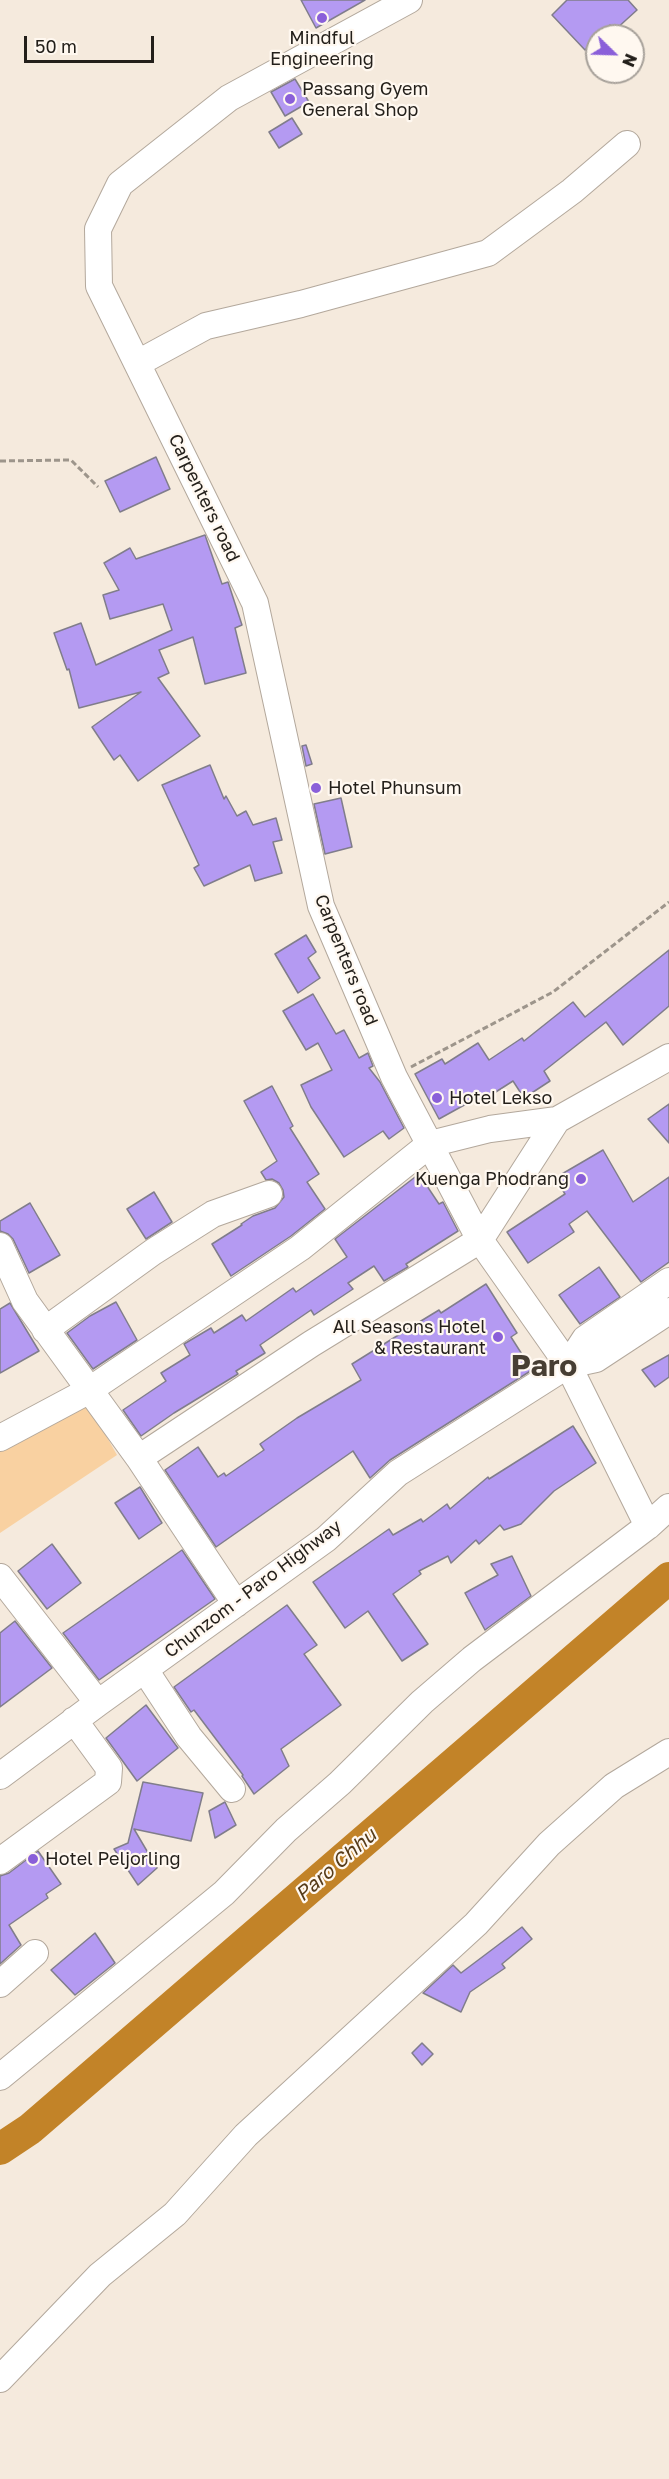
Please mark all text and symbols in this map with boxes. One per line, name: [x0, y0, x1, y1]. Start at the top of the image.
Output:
marker: Mindful Engineering: [315, 11, 329, 25]
scale bar: [27, 24, 158, 62]
north arrow: [585, 24, 645, 84]
place label: Mindful Engineering: [270, 27, 374, 70]
text: 50 m: [35, 35, 77, 57]
text: N: [618, 51, 641, 70]
place label: Passang Gyem General Shop: [302, 78, 428, 121]
marker: Passang Gyem General Shop: [283, 92, 297, 106]
street label: Carpenters road: [164, 431, 244, 565]
place label: Hotel Phunsum: [328, 777, 462, 799]
marker: Hotel Phunsum: [309, 781, 323, 795]
street label: Carpenters road: [310, 891, 382, 1029]
place label: Hotel Lekso: [449, 1087, 552, 1109]
marker: Hotel Lekso: [430, 1091, 444, 1105]
place label: Kuenga Phodrang: [415, 1168, 569, 1190]
marker: Kuenga Phodrang: [574, 1172, 588, 1186]
place label: All Seasons Hotel & Restaurant: [333, 1316, 486, 1358]
marker: All Seasons Hotel & Restaurant: [491, 1330, 505, 1344]
district label: Paro: [511, 1348, 577, 1384]
street label: Chunzom - Paro Highway: [160, 1516, 346, 1662]
water label: Paro Chhu: [291, 1823, 381, 1907]
place label: Hotel Peljorling: [45, 1848, 181, 1870]
marker: Hotel Peljorling: [26, 1852, 40, 1866]

